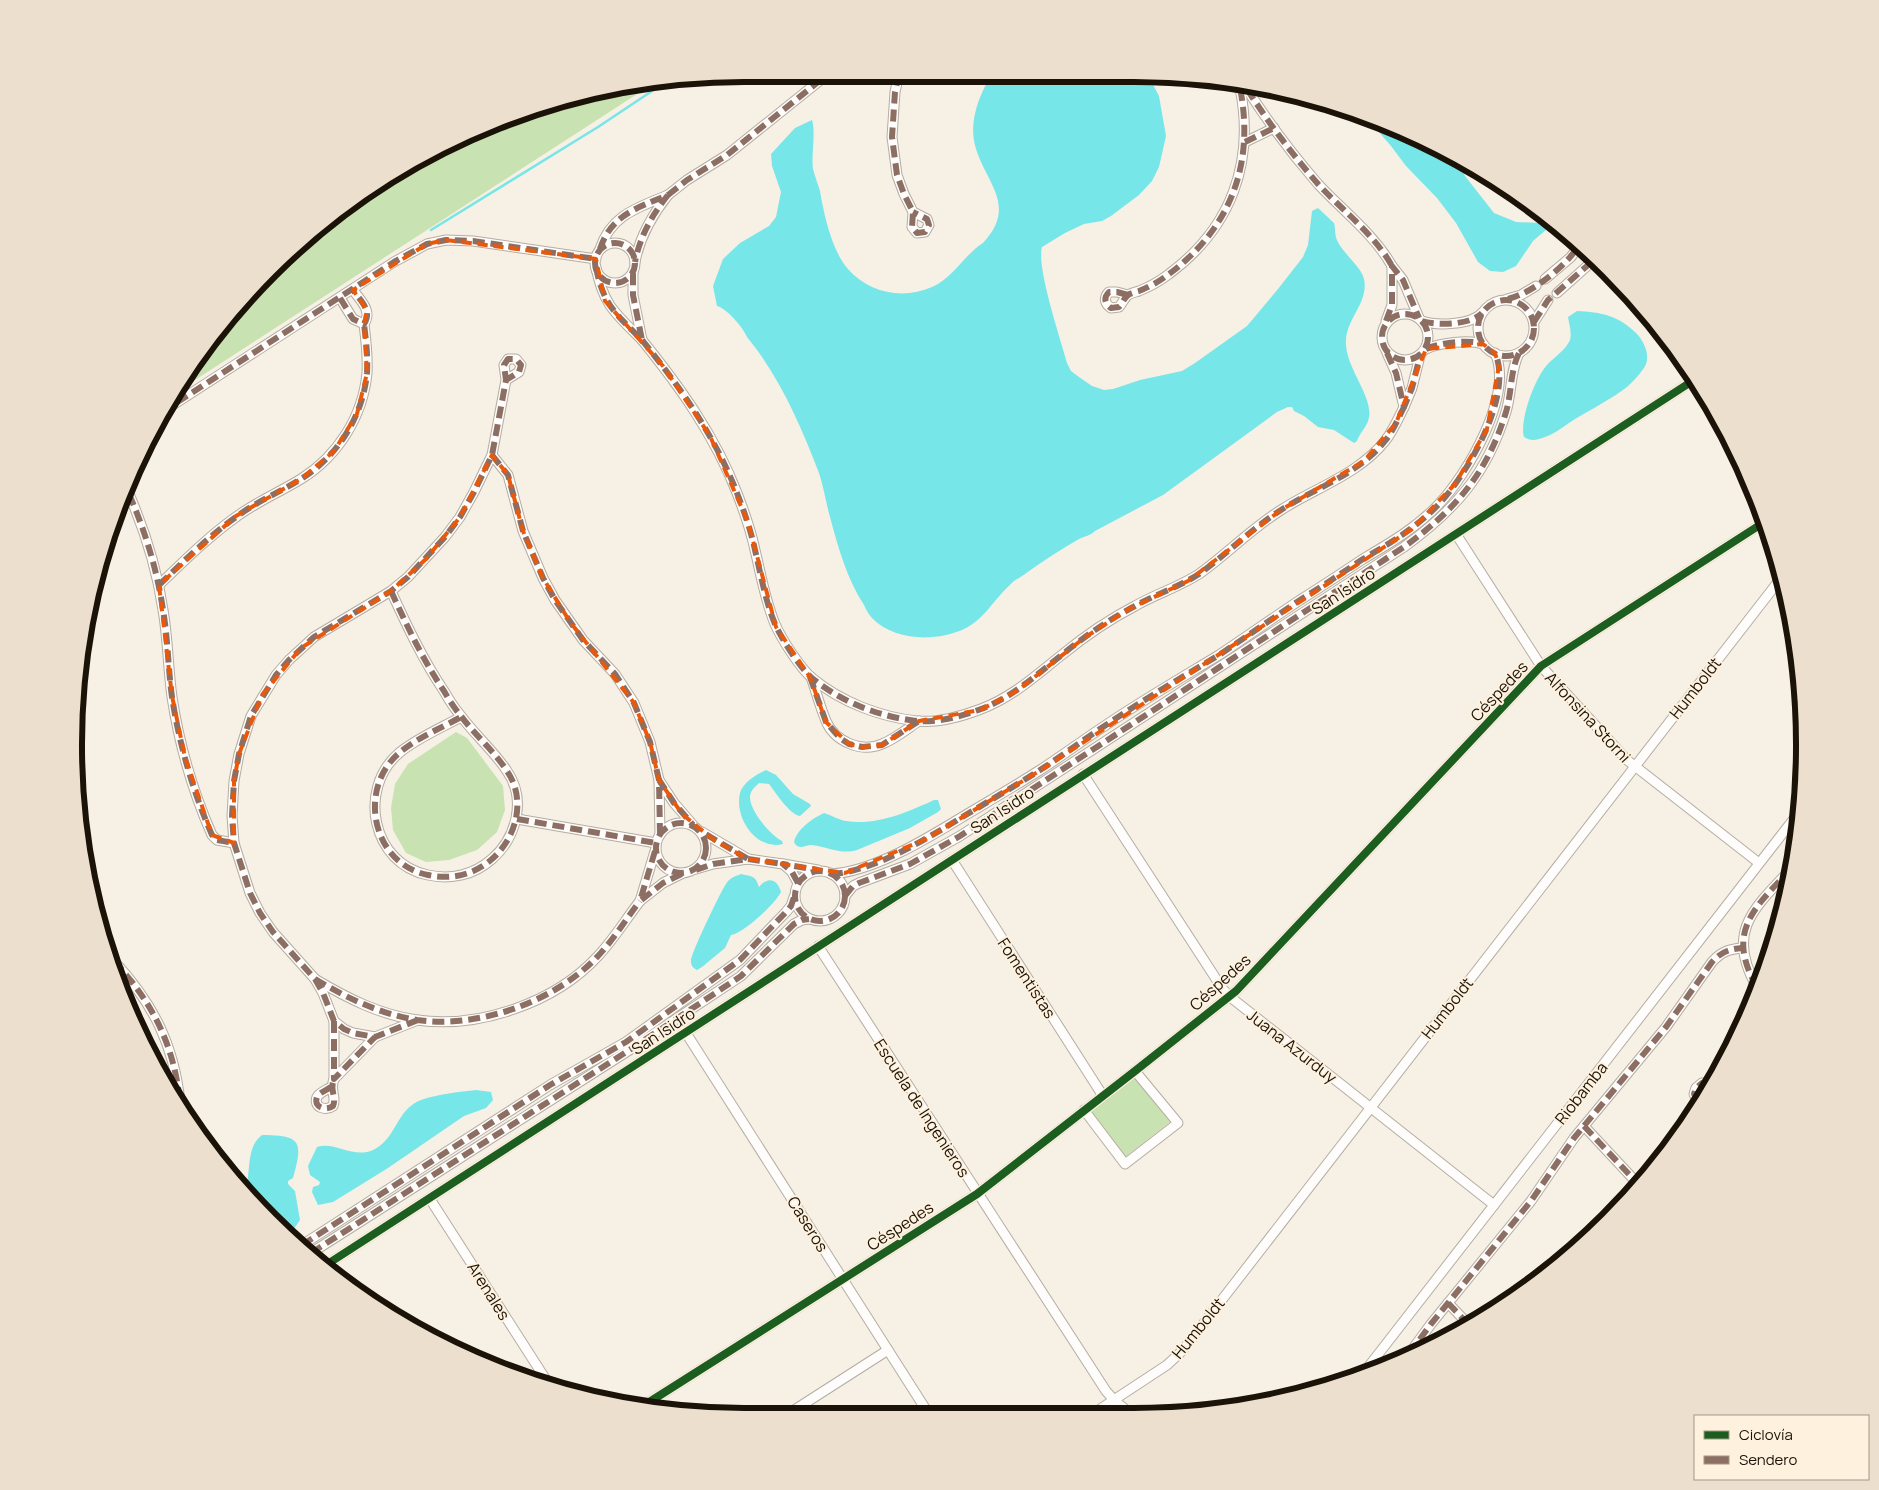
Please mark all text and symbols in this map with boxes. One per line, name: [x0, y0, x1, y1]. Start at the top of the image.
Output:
street label: San Isidro: [1307, 562, 1379, 620]
street label: Humboldt: [1664, 653, 1726, 723]
street label: Céspedes: [1465, 656, 1533, 726]
street label: Alfonsina Storni: [1540, 667, 1636, 767]
street label: San Isidro: [966, 781, 1038, 839]
street label: Fomentistas: [993, 934, 1061, 1022]
street label: Céspedes: [1185, 949, 1255, 1015]
street label: Humboldt: [1416, 973, 1478, 1043]
street label: San Isidro: [627, 1002, 699, 1060]
street label: Juana Azurduy: [1242, 1004, 1342, 1088]
street label: Escuela de Ingenieros: [869, 1035, 975, 1181]
street label: Riobamba: [1550, 1057, 1612, 1129]
street label: Caseros: [782, 1192, 834, 1256]
street label: Céspedes: [862, 1196, 938, 1256]
street label: Arenales: [463, 1258, 515, 1324]
street label: Humboldt: [1167, 1293, 1229, 1363]
legend: [1694, 1415, 1869, 1480]
text: Ciclovía: [1739, 1424, 1793, 1445]
text: Sendero: [1739, 1449, 1798, 1470]

